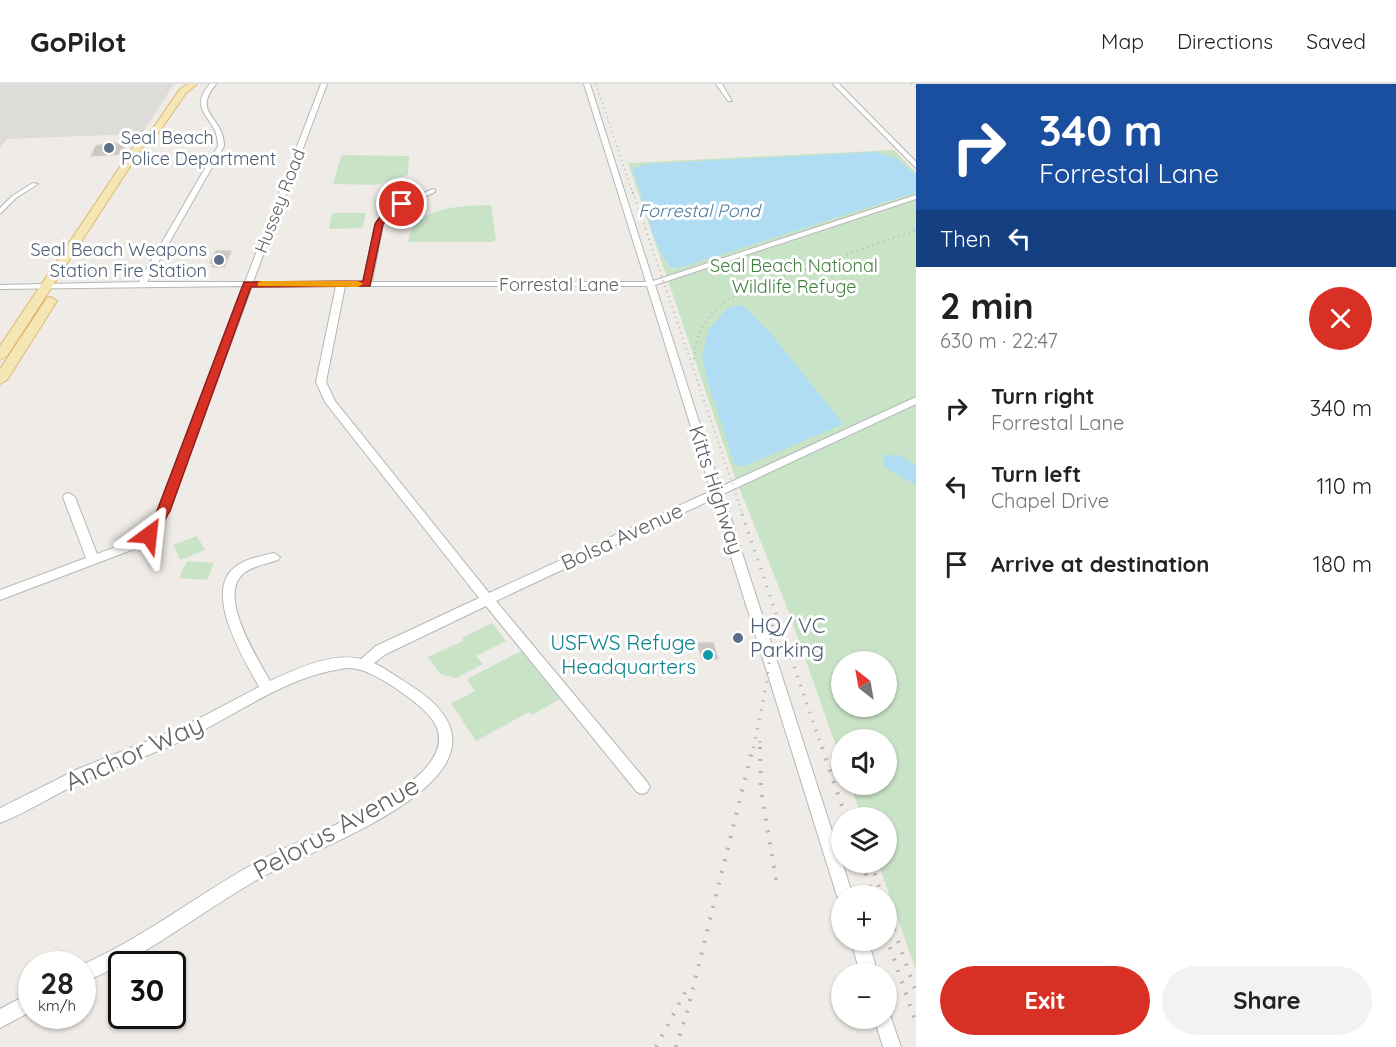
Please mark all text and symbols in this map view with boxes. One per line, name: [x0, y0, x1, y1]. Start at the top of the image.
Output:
text: GoPilot: [30, 24, 127, 59]
text: Map: [1101, 28, 1144, 54]
text: Directions: [1177, 28, 1273, 54]
text: Saved: [1306, 28, 1366, 54]
text: 340 m: [1039, 104, 1163, 157]
icon: right: [940, 108, 1018, 186]
place label: Seal Beach Police Department: [121, 126, 276, 170]
marker: Seal Beach Police Department: [102, 141, 116, 155]
street label: Hussey Road: [249, 145, 310, 256]
text: Forrestal Lane: [1039, 156, 1219, 190]
pin: [376, 178, 427, 229]
icon: arrive: [385, 187, 418, 220]
water label: Forrestal Pond: [638, 199, 762, 222]
icon: left: [1003, 222, 1036, 255]
text: Then: [940, 225, 991, 253]
place label: Seal Beach Weapons Station Fire Station: [30, 238, 207, 282]
marker: Seal Beach Weapons Station Fire Station: [212, 253, 226, 267]
park label: Seal Beach National Wildlife Refuge: [710, 254, 878, 298]
street label: Forrestal Lane: [499, 273, 619, 296]
text: 2 min: [940, 283, 1034, 328]
button: close: [1309, 287, 1372, 350]
text: 630 m · 22:47: [940, 328, 1058, 353]
text: Turn right: [991, 382, 1095, 410]
icon: right: [940, 392, 973, 425]
text: 340 m: [1310, 394, 1372, 422]
text: Forrestal Lane: [991, 410, 1124, 435]
street label: Kitts Highway: [684, 422, 750, 557]
text: Turn left: [991, 460, 1081, 488]
icon: left: [940, 470, 973, 503]
text: 110 m: [1317, 472, 1372, 500]
text: Chapel Drive: [991, 488, 1109, 513]
street label: Bolsa Avenue: [557, 497, 687, 576]
position arrow: [117, 503, 181, 567]
icon: arrive: [940, 548, 973, 581]
text: Arrive at destination: [991, 550, 1209, 578]
text: 180 m: [1313, 550, 1372, 578]
place label: HQ/ VC Parking: [750, 612, 826, 662]
place label: USFWS Refuge Headquarters: [550, 629, 696, 679]
marker: HQ/ VC Parking: [731, 631, 745, 645]
marker: USFWS Refuge Headquarters: [701, 648, 715, 662]
north arrow: [831, 651, 897, 717]
map controls: [831, 651, 897, 1029]
street label: Anchor Way: [59, 707, 208, 798]
button: sound: [831, 729, 897, 795]
street label: Pelorus Avenue: [247, 768, 424, 887]
button: layers: [831, 807, 897, 873]
button: +: [831, 885, 897, 951]
speed limit sign: 30: [108, 951, 186, 1029]
button: −: [831, 963, 897, 1029]
text: 28: [40, 964, 74, 1002]
button: Exit: [940, 966, 1150, 1035]
button: Share: [1162, 966, 1372, 1035]
text: km/h: [38, 996, 76, 1015]

